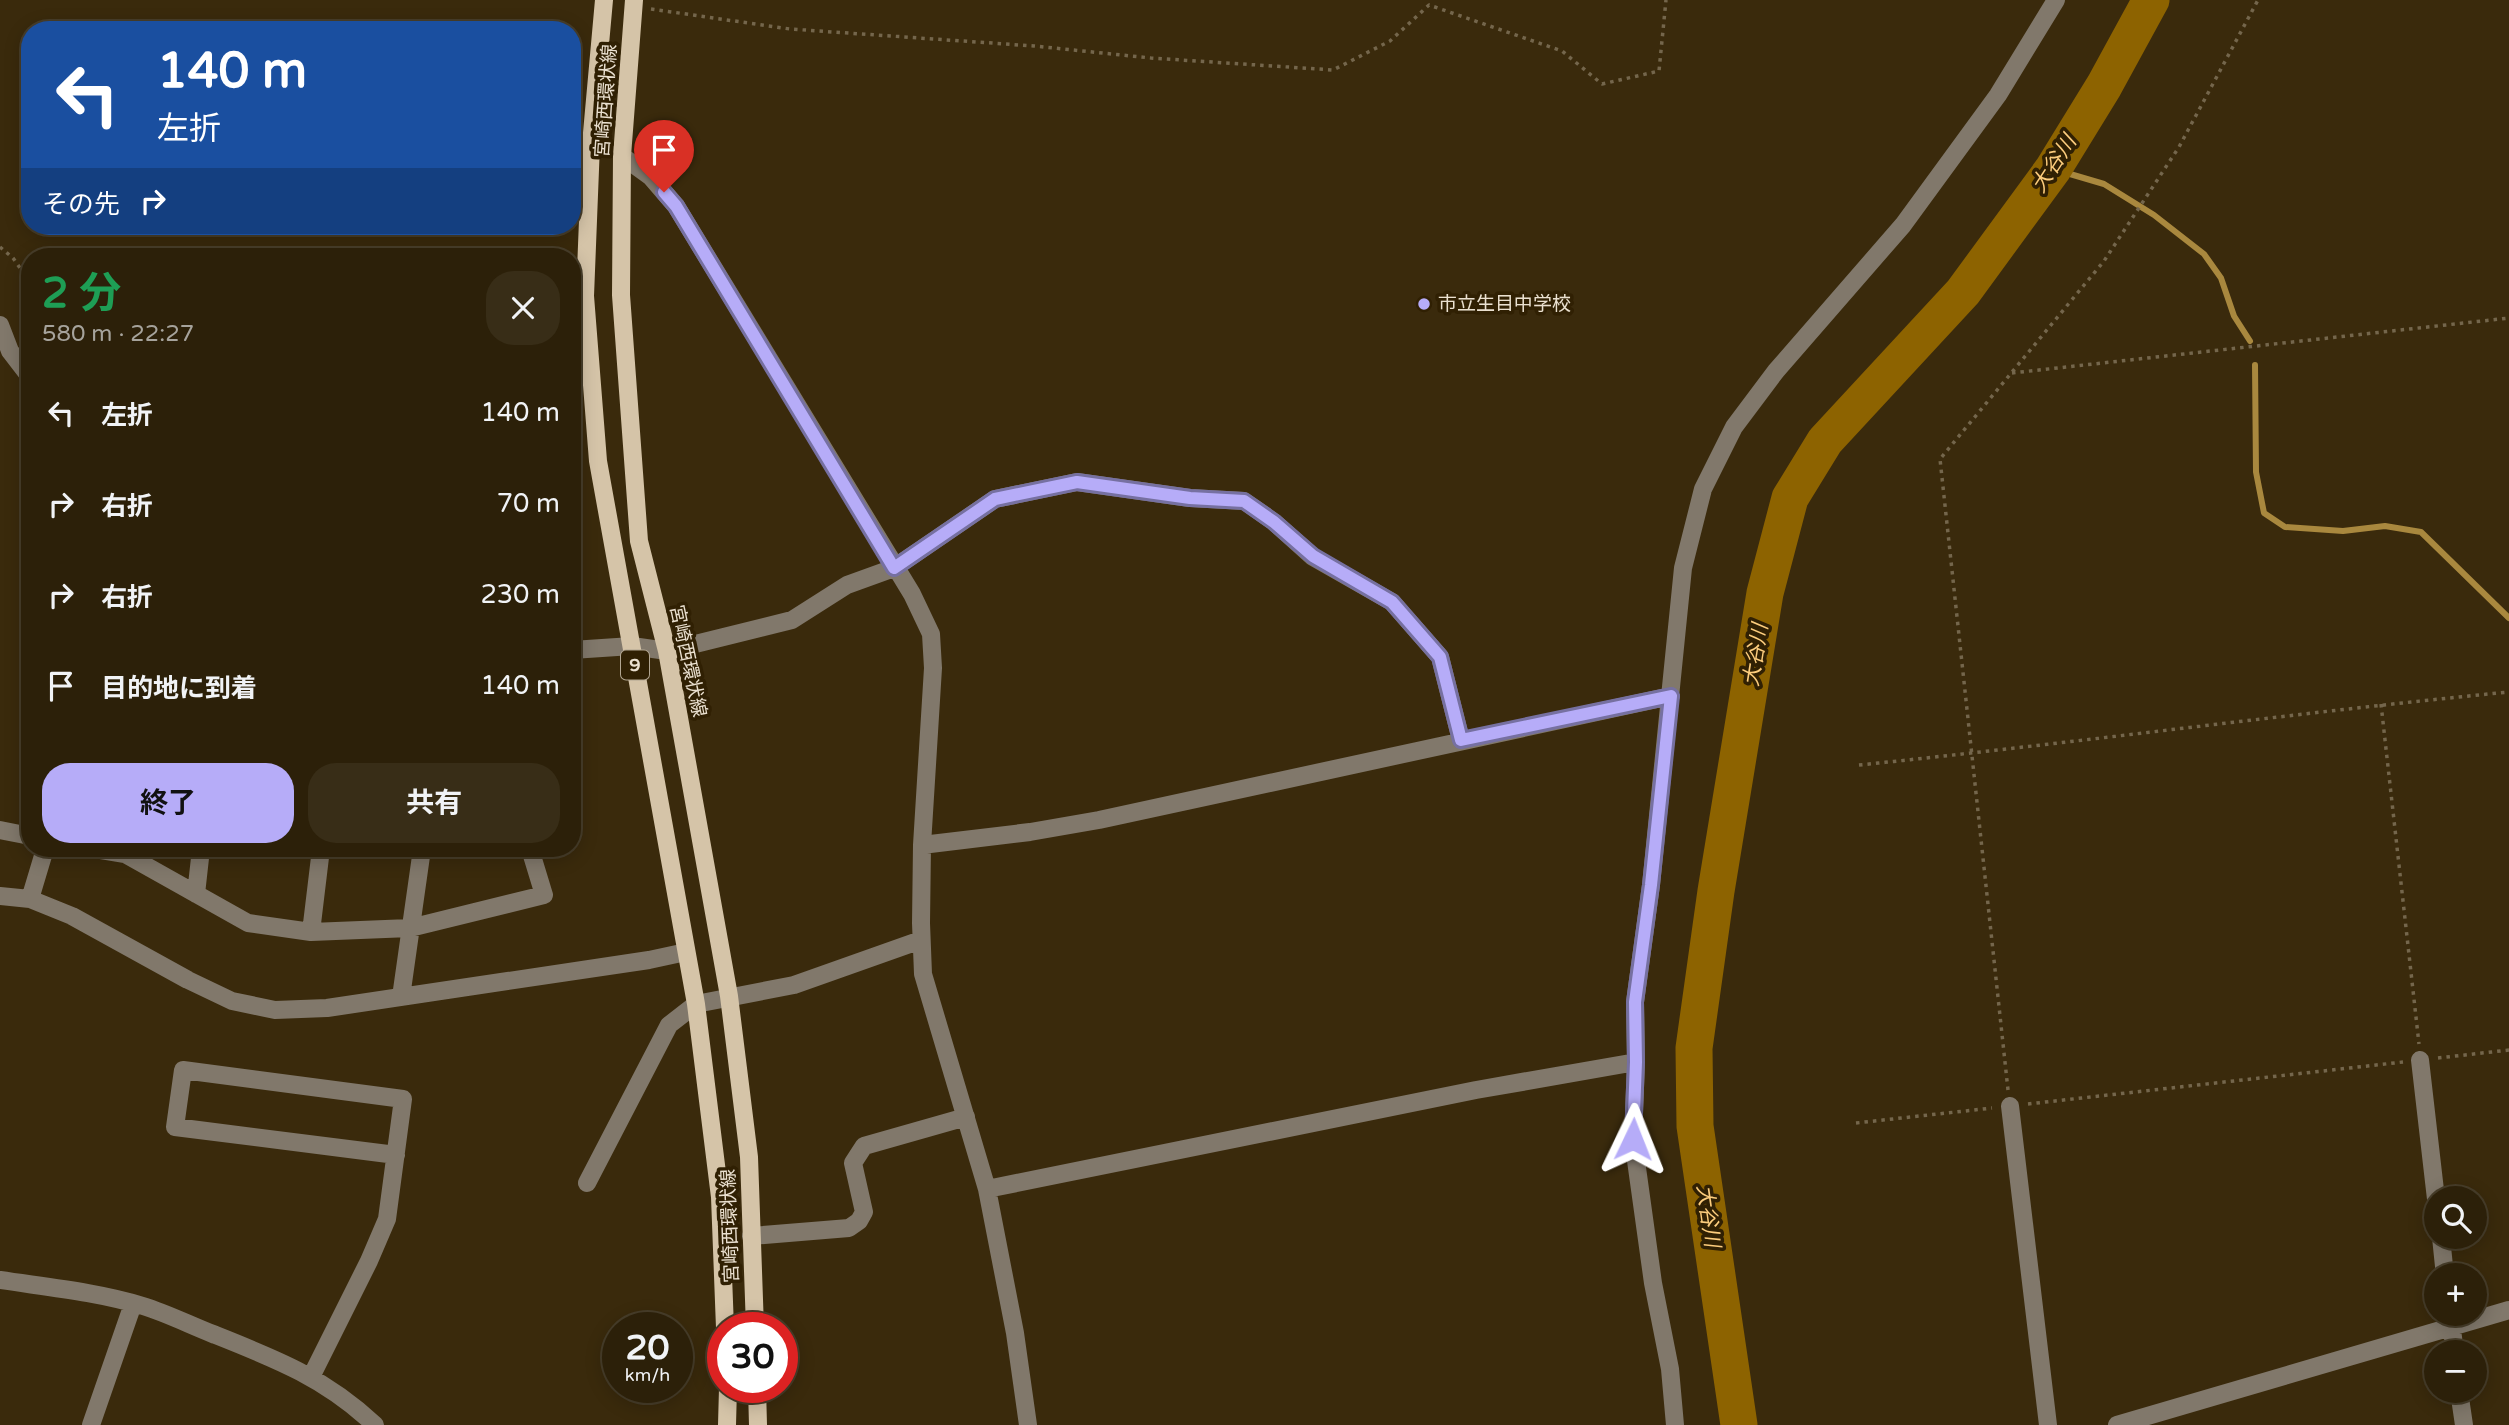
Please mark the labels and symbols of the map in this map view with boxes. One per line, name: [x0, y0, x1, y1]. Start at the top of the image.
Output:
street label: 宮崎西環状線: [591, 43, 621, 159]
pin: [634, 120, 694, 192]
water label: 大谷川: [2026, 129, 2083, 197]
place label: 市立生目中学校: [1438, 293, 1571, 315]
marker: 市立生目中学校: [1416, 296, 1432, 312]
street label: 宮崎西環状線: [665, 603, 711, 719]
water label: 大谷川: [1739, 620, 1774, 688]
road number: 9: [621, 650, 649, 680]
position arrow: [1596, 1102, 1670, 1176]
street label: 宮崎西環状線: [717, 1169, 743, 1283]
water label: 大谷川: [1691, 1183, 1725, 1251]
speed limit sign: 30: [707, 1312, 798, 1403]

